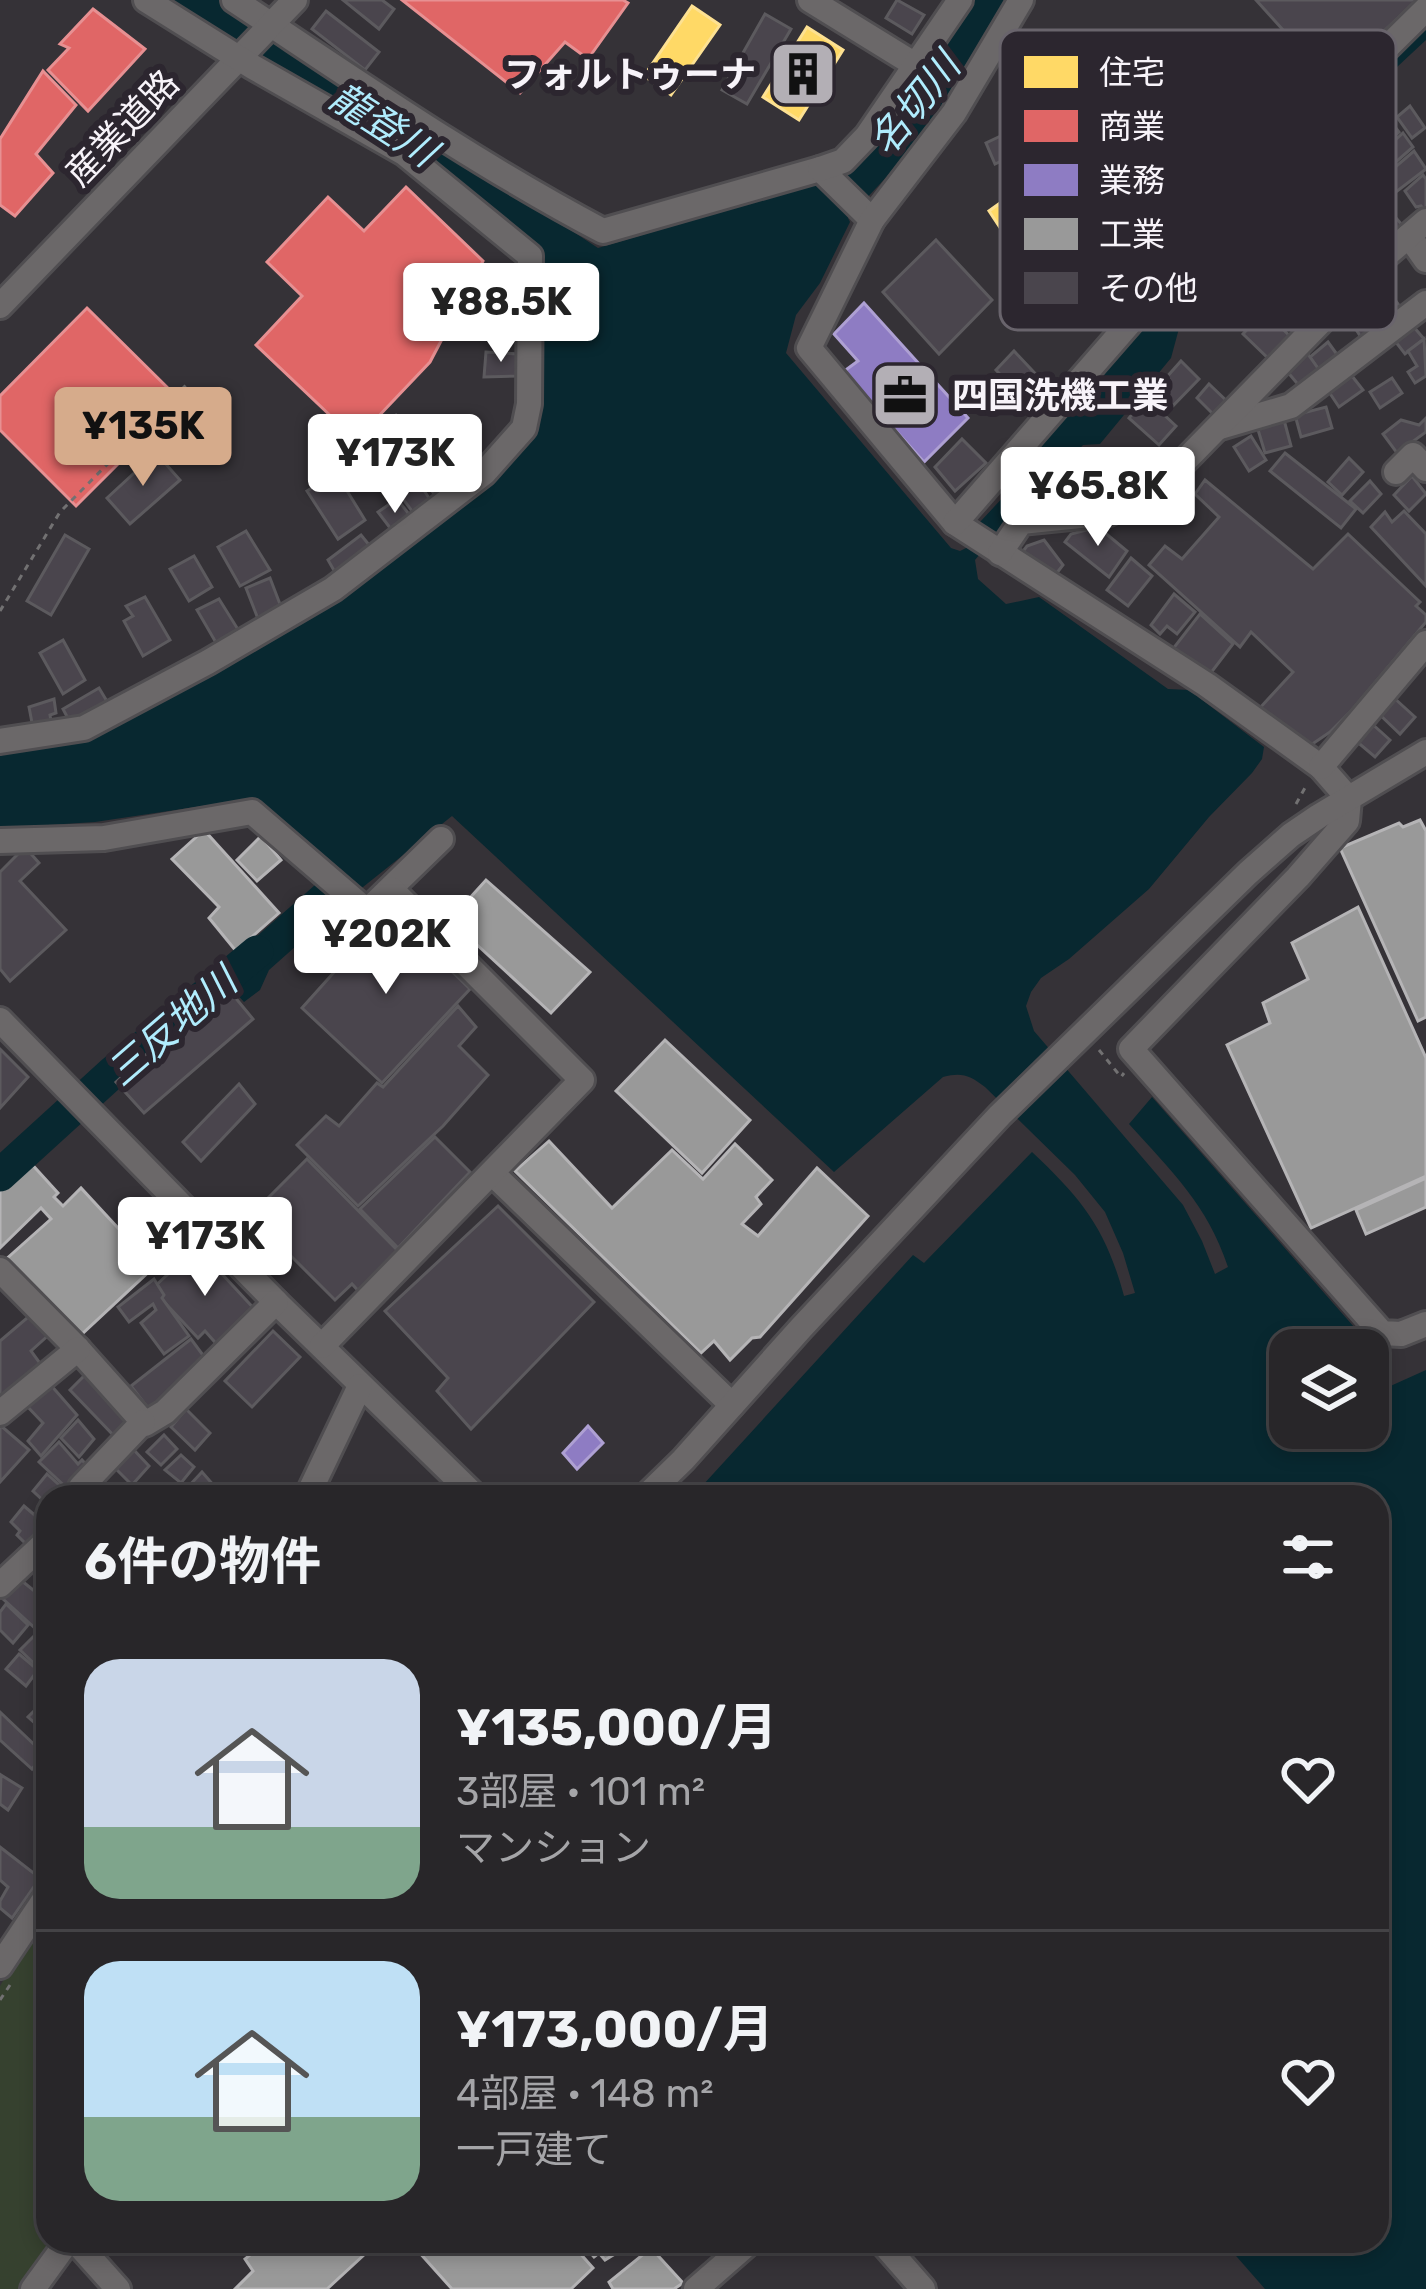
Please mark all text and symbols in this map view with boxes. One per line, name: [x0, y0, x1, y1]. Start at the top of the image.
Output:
legend: [1000, 30, 1396, 330]
building icon: フォルトゥーナ: [768, 39, 838, 109]
water label: 名切川: [860, 41, 972, 164]
place label: フォルトゥーナ: [504, 53, 756, 96]
text: 住宅: [1099, 53, 1165, 92]
street label: 産業道路: [57, 61, 187, 195]
water label: 龍登川: [321, 74, 448, 178]
text: 商業: [1099, 107, 1165, 146]
text: 業務: [1099, 161, 1165, 200]
text: 工業: [1099, 215, 1165, 254]
pin: ¥88.5K: [403, 263, 599, 365]
text: その他: [1099, 269, 1198, 308]
text: ¥88.5K: [430, 279, 572, 325]
office icon: 四国洗機工業: [870, 360, 940, 430]
place label: 四国洗機工業: [952, 374, 1168, 417]
pin: ¥135K: [59, 387, 227, 489]
text: ¥135K: [81, 403, 205, 449]
pin: ¥173K: [311, 414, 479, 516]
text: ¥173K: [335, 430, 455, 476]
pin: ¥65.8K: [1000, 447, 1196, 549]
text: ¥65.8K: [1028, 463, 1168, 509]
pin: ¥202K: [302, 895, 470, 997]
text: ¥202K: [321, 911, 451, 957]
water label: 三反地川: [98, 956, 249, 1096]
pin: ¥173K: [121, 1197, 289, 1299]
text: ¥173K: [145, 1213, 265, 1259]
map controls: [1269, 1329, 1389, 1449]
button: layers: [1269, 1329, 1389, 1449]
icon: filters: [1275, 1524, 1341, 1590]
text: 6件の物件: [84, 1531, 321, 1592]
text: ¥135,000/月: [456, 1697, 778, 1758]
icon: home: [180, 1707, 324, 1851]
icon: heart: [1275, 1746, 1341, 1812]
text: 3部屋 · 101 m²: [456, 1769, 705, 1815]
text: マンション: [456, 1825, 651, 1871]
text: ¥173,000/月: [456, 1999, 774, 2060]
icon: home: [180, 2009, 324, 2153]
icon: heart: [1275, 2048, 1341, 2114]
text: 4部屋 · 148 m²: [456, 2071, 713, 2117]
text: 一戸建て: [456, 2127, 612, 2173]

